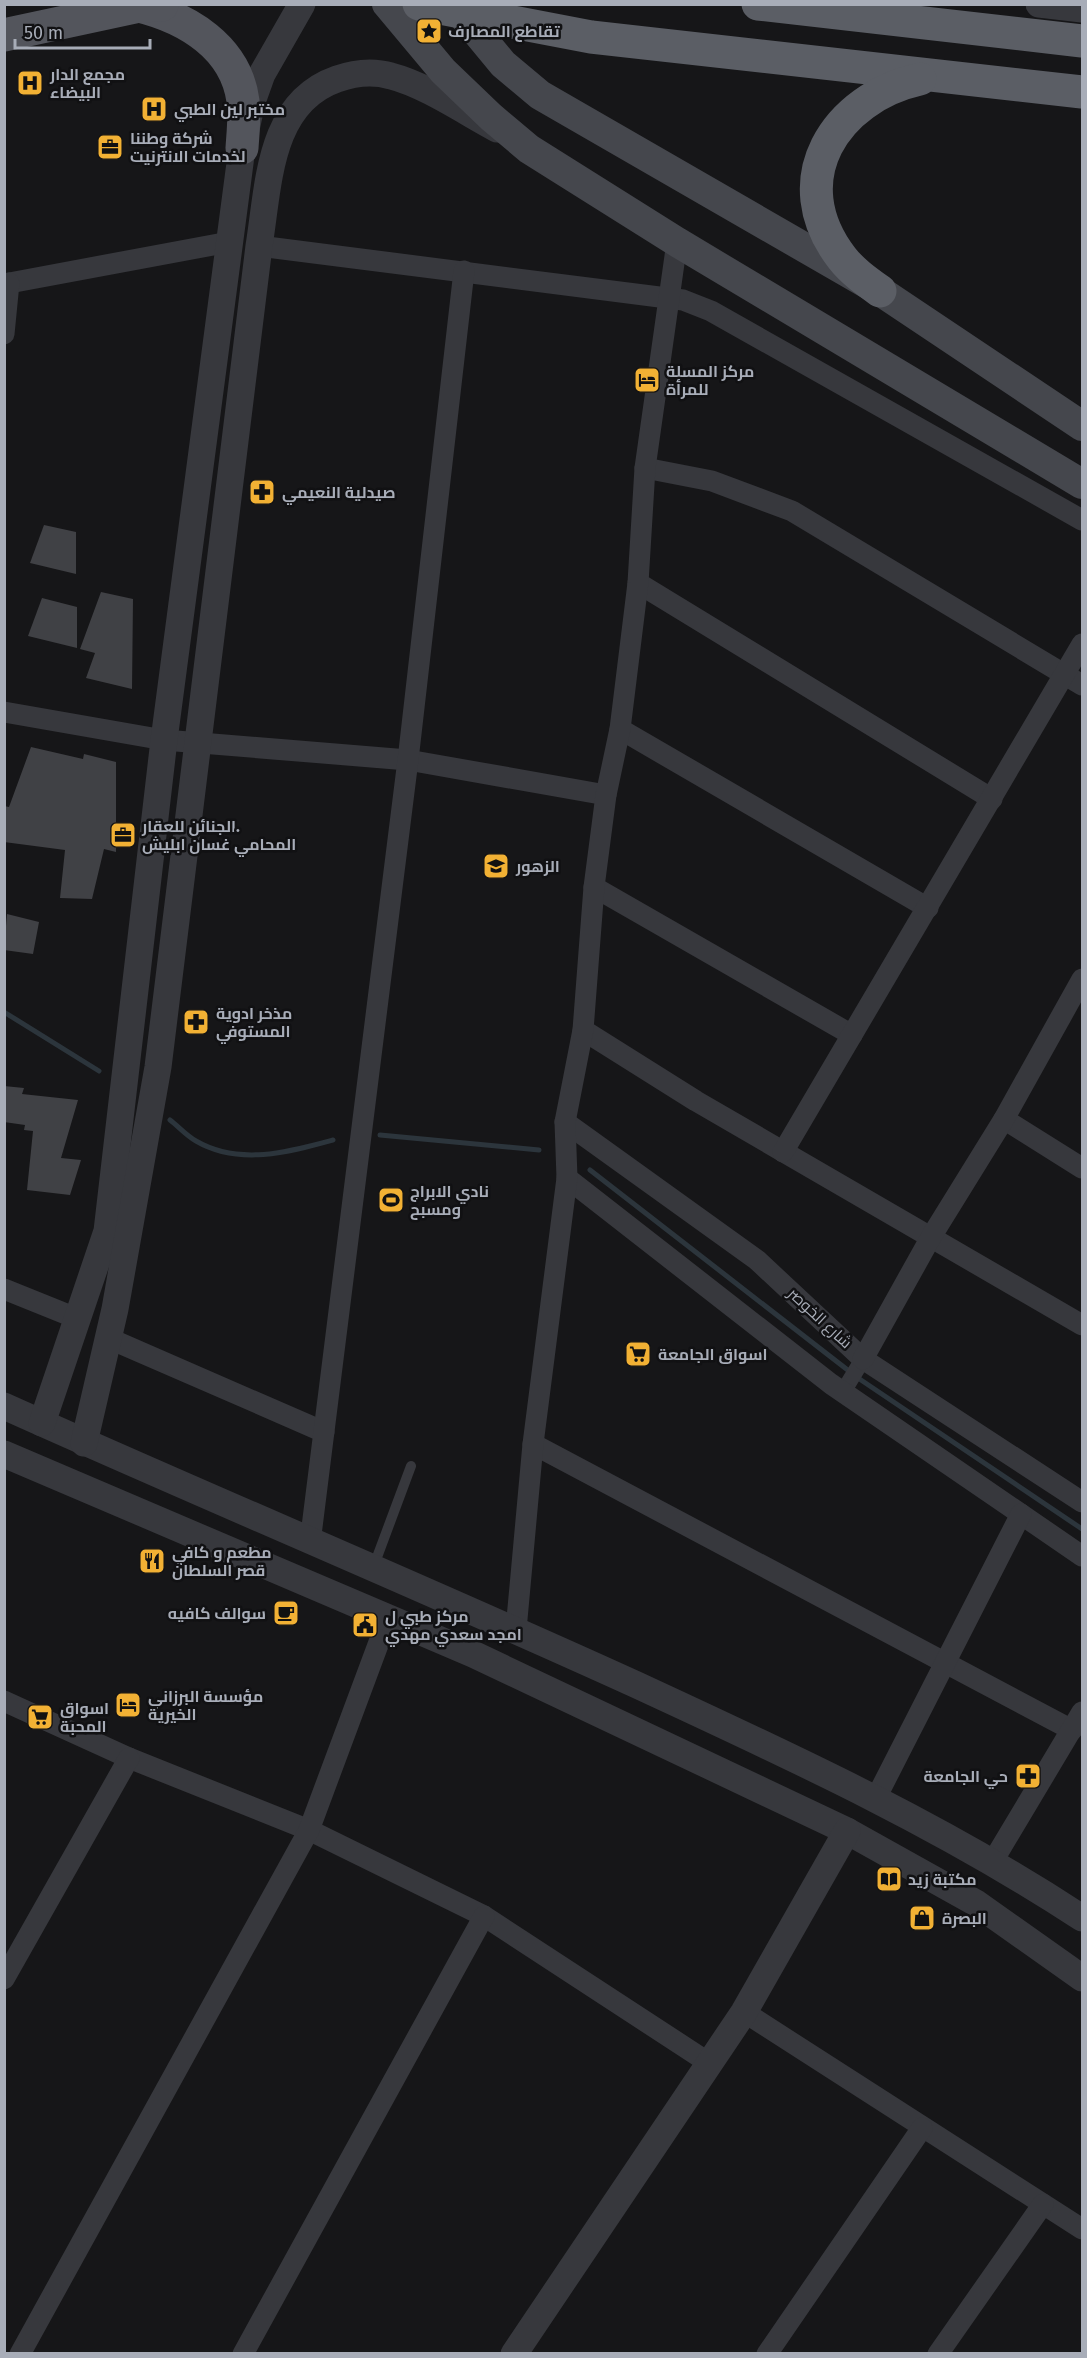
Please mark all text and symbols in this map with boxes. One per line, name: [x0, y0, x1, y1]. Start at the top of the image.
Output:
scale bar: [15, 12, 150, 50]
place icon: تقاطع المصارف: [414, 16, 444, 46]
text: 50 m: [24, 22, 63, 44]
place label: تقاطع المصارف: [448, 22, 561, 42]
place label: مجمع الدار البيضاء: [49, 65, 125, 102]
hospital icon: مجمع الدار البيضاء: [15, 68, 45, 98]
hospital icon: مختبر لين الطبي: [139, 94, 169, 124]
place label: مختبر لين الطبي: [174, 100, 285, 122]
place label: شركة وطننا لخدمات الانترنيت: [130, 129, 245, 166]
office icon: شركة وطننا لخدمات الانترنيت: [95, 132, 125, 162]
place label: مركز المسلة للمرأة: [666, 362, 754, 399]
hotel icon: مركز المسلة للمرأة: [632, 365, 662, 395]
pharmacy icon: صيدلية النعيمي: [247, 477, 277, 507]
place label: صيدلية النعيمي: [282, 483, 396, 505]
place label: الجنائن للعقار. المحامي غسان ابليش: [141, 817, 296, 857]
office icon: الجنائن للعقار. المحامي غسان ابليش: [108, 820, 138, 850]
school or university icon: الزهور: [481, 851, 511, 881]
place label: الزهور: [515, 857, 560, 876]
place label: مذخر ادویة المستوفي: [216, 1004, 292, 1044]
pharmacy icon: مذخر ادویة المستوفي: [181, 1007, 211, 1037]
place label: نادي الابراج ومسبح: [410, 1182, 489, 1220]
sports icon: نادي الابراج ومسبح: [376, 1185, 406, 1215]
street label: شارع الخوصر: [782, 1283, 856, 1354]
supermarket icon: اسواق الجامعة: [623, 1339, 653, 1369]
place label: اسواق الجامعة: [658, 1345, 767, 1364]
place label: مطعم و كافي قصر السلطان: [172, 1543, 272, 1580]
restaurant icon: مطعم و كافي قصر السلطان: [137, 1546, 167, 1576]
cafe icon: سوالف كافيه: [271, 1598, 301, 1628]
place label: سوالف كافيه: [168, 1604, 266, 1623]
place label: مركز طبي ل امجد سعدي مهدي: [385, 1607, 522, 1647]
public building icon: مركز طبي ل امجد سعدي مهدي: [350, 1610, 380, 1640]
place label: مؤسسة البرزاني الخيرية: [148, 1687, 263, 1724]
hotel icon: مؤسسة البرزاني الخيرية: [113, 1690, 143, 1720]
place label: اسواق المحبة: [60, 1699, 109, 1736]
supermarket icon: اسواق المحبة: [25, 1702, 55, 1732]
pharmacy icon: حي الجامعة: [1013, 1761, 1043, 1791]
place label: حي الجامعة: [923, 1767, 1008, 1789]
library icon: مكتبة زيد: [874, 1864, 904, 1894]
place label: مكتبة زيد: [908, 1870, 976, 1889]
shop icon: البصرة: [907, 1903, 937, 1933]
place label: البصرة: [942, 1909, 987, 1928]

